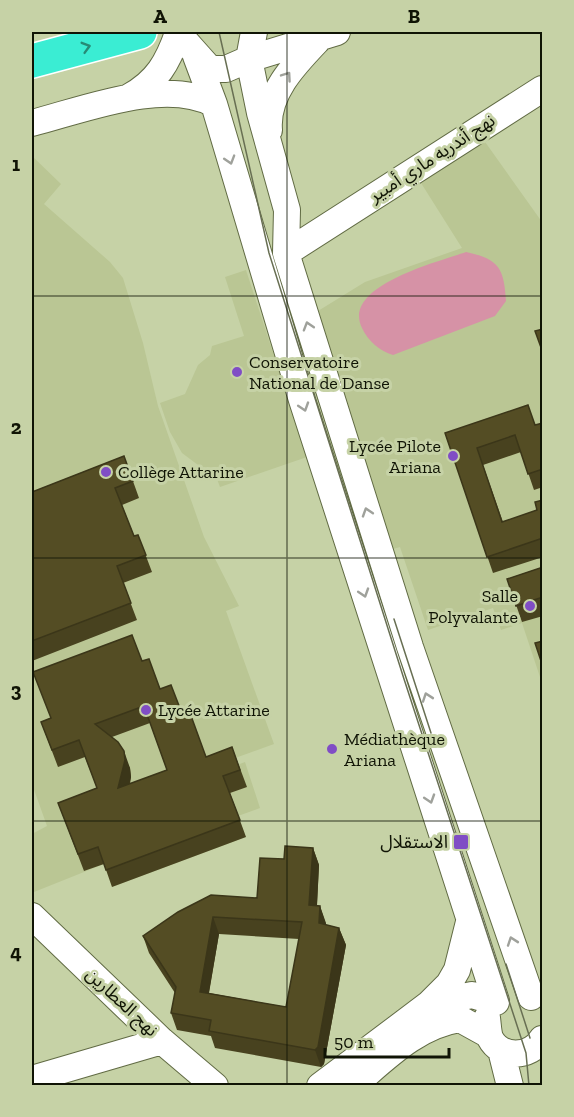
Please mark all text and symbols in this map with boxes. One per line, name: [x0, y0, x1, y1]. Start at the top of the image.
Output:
text: A: [153, 4, 167, 28]
text: B: [408, 4, 420, 28]
one-way arrow: [80, 42, 91, 54]
one-way arrow: [280, 71, 291, 82]
street label: نهج أندريه ماري أمبير: [364, 109, 500, 209]
text: 1: [12, 152, 20, 176]
one-way arrow: [223, 154, 235, 165]
one-way arrow: [303, 321, 315, 332]
place label: Conservatoire National de Danse: [249, 351, 390, 394]
marker: Conservatoire National de Danse: [230, 365, 244, 379]
one-way arrow: [297, 401, 310, 412]
text: 2: [11, 415, 22, 439]
place label: Lycée Pilote Ariana: [349, 435, 441, 478]
marker: Lycée Pilote Ariana: [446, 449, 460, 463]
place label: Collège Attarine: [118, 461, 244, 483]
marker: Collège Attarine: [99, 465, 113, 479]
one-way arrow: [361, 507, 374, 518]
place label: Salle Polyvalante: [428, 585, 518, 628]
one-way arrow: [357, 587, 369, 598]
marker: Salle Polyvalante: [523, 599, 537, 613]
text: 3: [11, 678, 22, 702]
one-way arrow: [422, 693, 435, 703]
place label: Lycée Attarine: [158, 699, 270, 721]
marker: Lycée Attarine: [139, 703, 153, 717]
place label: Médiathèque Ariana: [344, 728, 445, 771]
marker: Médiathèque Ariana: [325, 742, 339, 756]
one-way arrow: [422, 793, 435, 804]
place label: الاستقلال: [380, 831, 448, 853]
marker: الاستقلال: [452, 833, 470, 851]
one-way arrow: [506, 936, 519, 947]
text: 4: [10, 940, 22, 964]
street label: نهج العطارين: [80, 963, 163, 1042]
scale bar: [325, 1021, 450, 1059]
text: 50 m: [334, 1031, 374, 1053]

